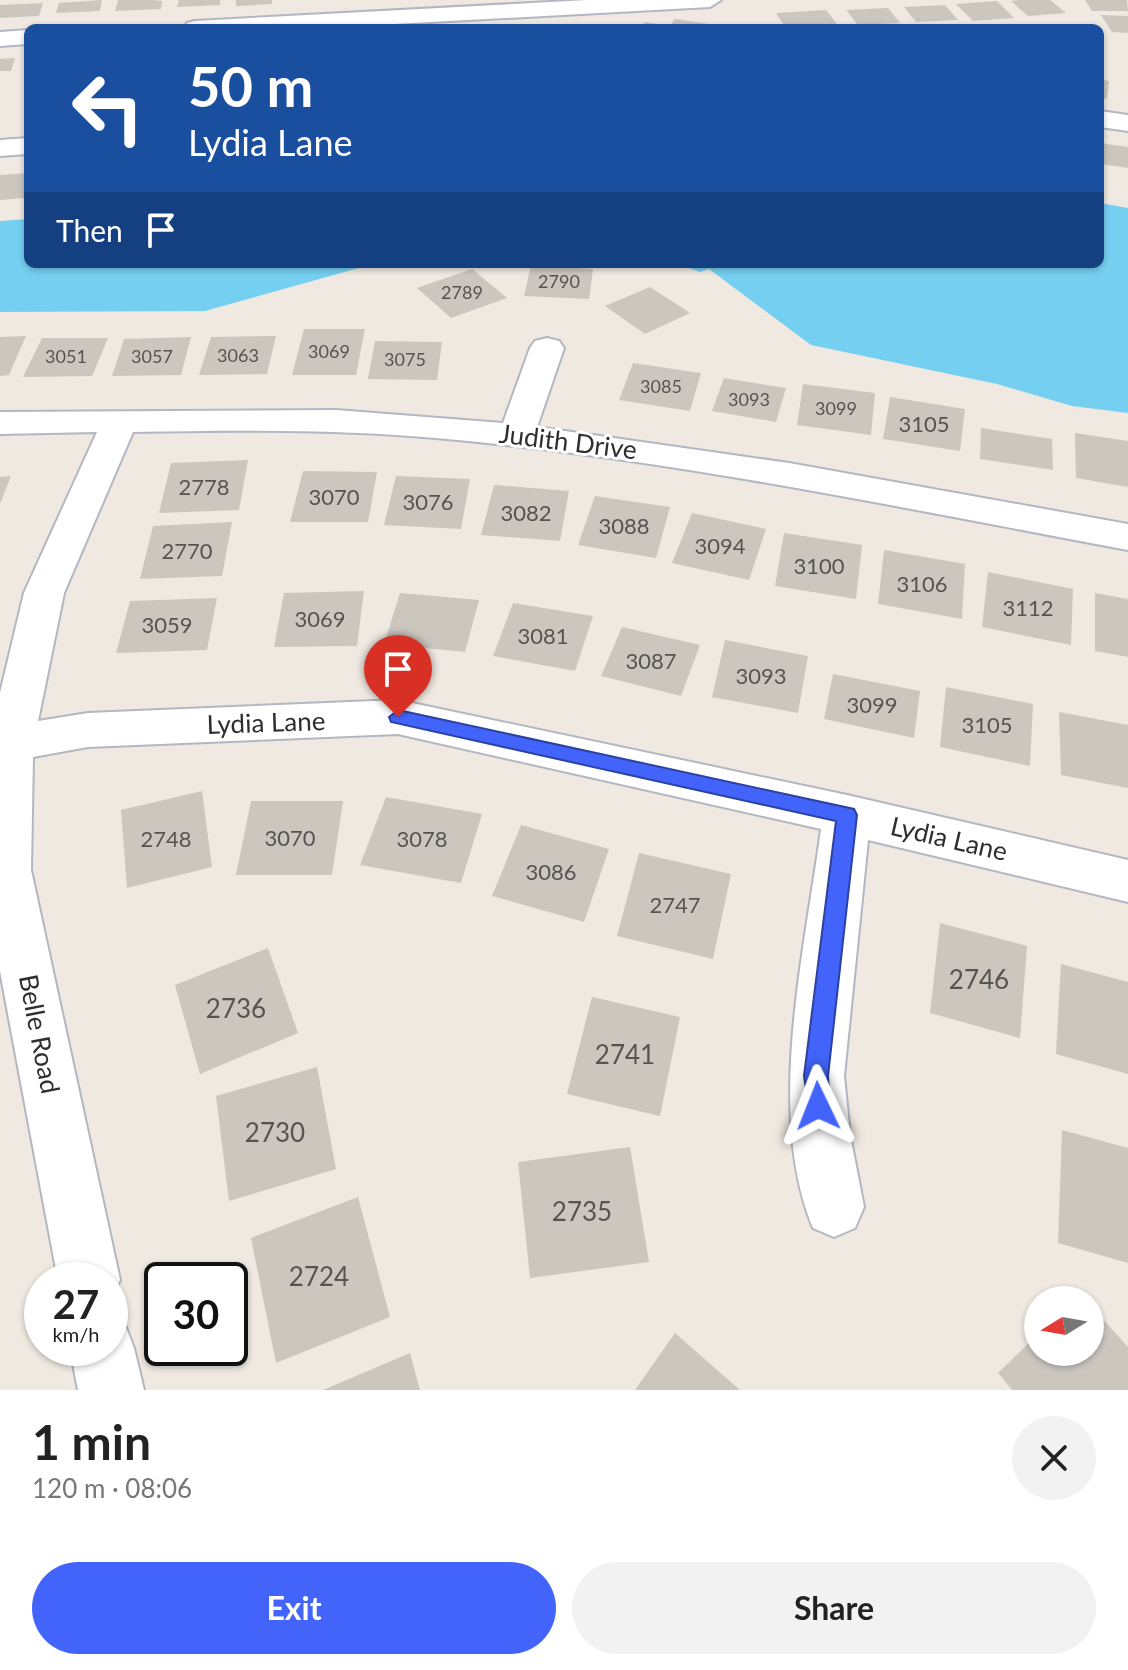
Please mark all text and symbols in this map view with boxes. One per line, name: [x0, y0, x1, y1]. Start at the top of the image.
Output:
text: 50 m: [188, 52, 313, 119]
icon: left: [56, 56, 160, 160]
text: Lydia Lane: [188, 120, 353, 164]
icon: arrive: [139, 208, 183, 252]
text: Then: [56, 212, 123, 248]
house number: 2790: [538, 270, 580, 292]
house number: 2789: [441, 281, 483, 303]
house number: 3069: [308, 340, 350, 362]
house number: 3063: [217, 344, 259, 366]
house number: 3051: [45, 345, 87, 367]
house number: 3057: [131, 345, 173, 367]
house number: 3075: [384, 348, 426, 370]
house number: 3085: [640, 375, 682, 397]
house number: 3093: [728, 388, 770, 410]
house number: 3099: [815, 397, 857, 419]
house number: 3105: [898, 410, 950, 437]
street label: Judith Drive: [497, 417, 639, 465]
house number: 2778: [178, 473, 230, 500]
house number: 3070: [308, 483, 360, 510]
house number: 3076: [402, 488, 454, 515]
house number: 3082: [500, 499, 552, 526]
house number: 3088: [598, 512, 650, 539]
house number: 3094: [694, 532, 746, 559]
house number: 2770: [161, 537, 213, 564]
house number: 3100: [793, 552, 845, 579]
house number: 3106: [896, 570, 948, 597]
house number: 3112: [1002, 594, 1054, 621]
house number: 3069: [294, 605, 346, 632]
house number: 3059: [141, 611, 193, 638]
house number: 3081: [517, 622, 569, 649]
pin: [364, 635, 432, 717]
icon: arrive: [376, 647, 420, 691]
house number: 3087: [625, 647, 677, 674]
house number: 3093: [735, 662, 787, 689]
house number: 3099: [846, 691, 898, 718]
street label: Lydia Lane: [206, 704, 326, 740]
house number: 3105: [961, 711, 1013, 738]
street label: Lydia Lane: [888, 809, 1011, 867]
house number: 3070: [264, 824, 316, 851]
house number: 2748: [140, 825, 192, 852]
house number: 3078: [396, 825, 448, 852]
house number: 3086: [525, 858, 577, 885]
house number: 2747: [649, 891, 701, 918]
house number: 2746: [949, 963, 1009, 995]
street label: Belle Road: [13, 972, 67, 1096]
house number: 2736: [206, 992, 266, 1024]
house number: 2741: [595, 1038, 655, 1070]
position arrow: [776, 1064, 860, 1148]
house number: 2730: [245, 1116, 305, 1148]
house number: 2735: [552, 1195, 612, 1227]
house number: 2724: [289, 1260, 349, 1292]
speed limit sign: 30: [144, 1262, 248, 1366]
text: 27: [53, 1280, 99, 1328]
north arrow: [1024, 1286, 1104, 1366]
map controls: [1024, 1286, 1104, 1366]
text: km/h: [53, 1322, 99, 1346]
text: 1 min: [32, 1413, 151, 1470]
button: close: [1012, 1416, 1096, 1500]
text: 120 m · 08:06: [32, 1472, 192, 1504]
button: Exit: [32, 1562, 556, 1654]
button: Share: [572, 1562, 1096, 1654]

